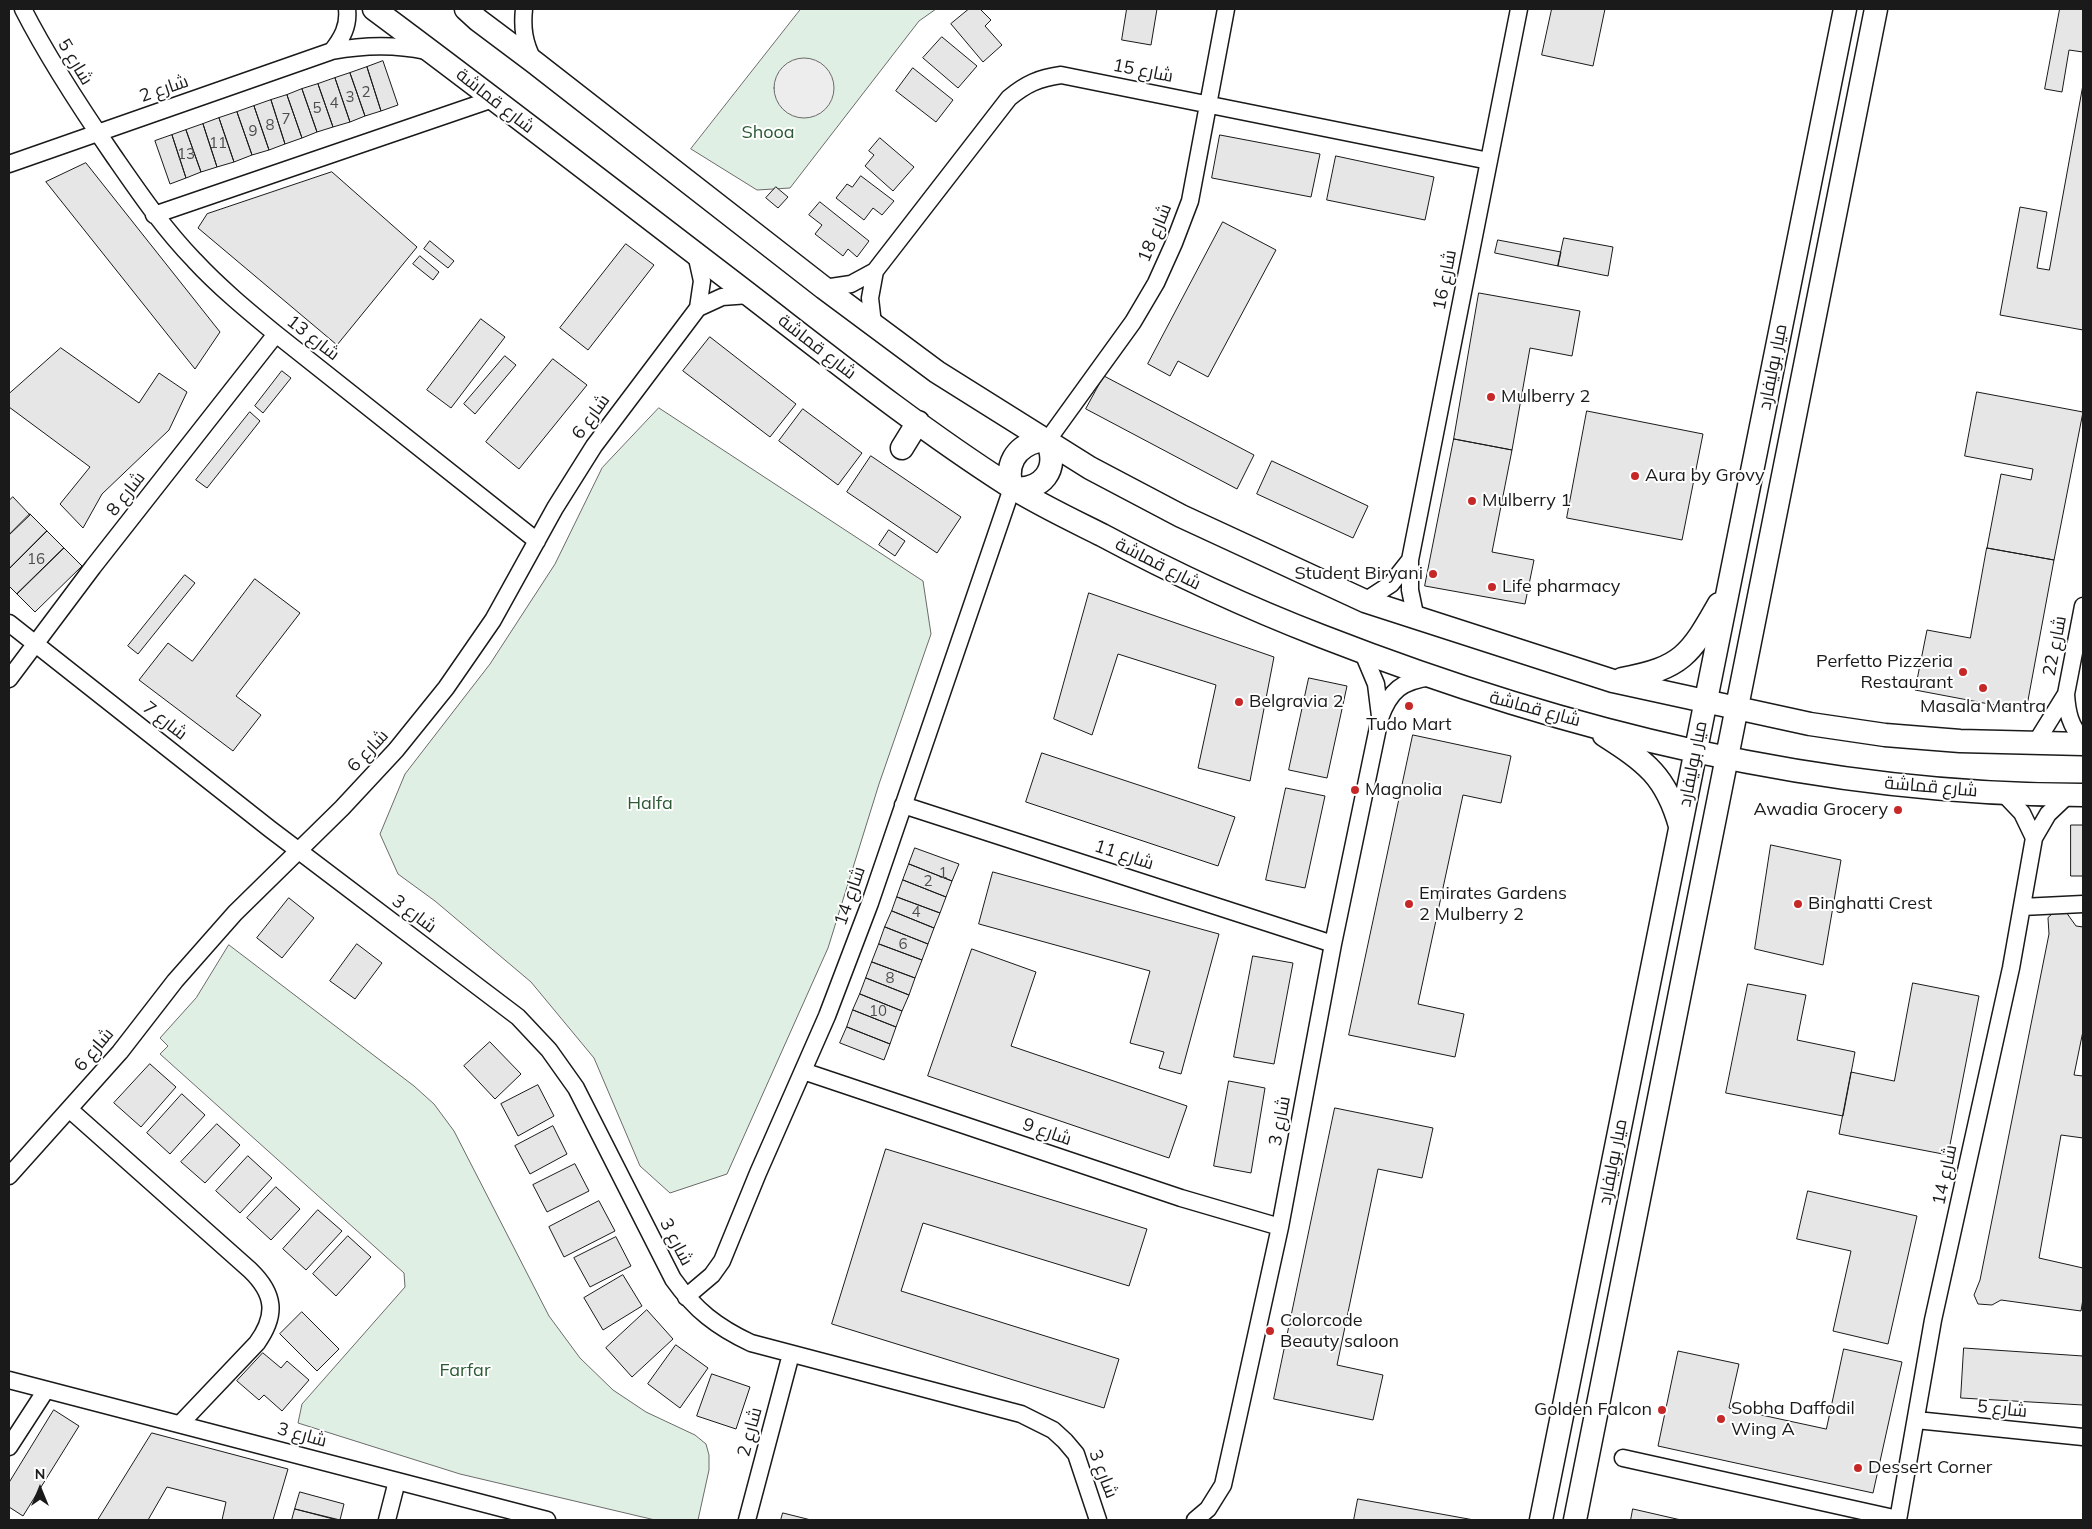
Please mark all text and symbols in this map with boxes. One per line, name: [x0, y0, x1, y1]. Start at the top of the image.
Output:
street label: شارع 5: [53, 35, 97, 89]
street label: شارع 15: [1111, 55, 1175, 87]
street label: شارع قماشة: [452, 64, 538, 138]
street label: شارع 2: [137, 71, 191, 107]
house number: 2: [362, 83, 370, 101]
house number: 3: [346, 88, 354, 106]
house number: 4: [330, 94, 338, 112]
house number: 5: [313, 99, 321, 117]
house number: 7: [282, 110, 290, 128]
house number: 8: [266, 116, 274, 134]
house number: 9: [249, 122, 257, 140]
park label: Shooa: [741, 122, 795, 144]
house number: 11: [209, 134, 227, 152]
house number: 13: [177, 145, 195, 163]
street label: شارع 18: [1134, 201, 1176, 265]
street label: شارع 16: [1429, 248, 1461, 312]
street label: شارع قماشة: [774, 310, 860, 384]
street label: شارع 13: [282, 311, 344, 365]
street label: ميار بوليفارد: [1754, 322, 1792, 412]
place label: Mulberry 2: [1501, 386, 1590, 408]
street label: شارع 6: [567, 390, 615, 444]
marker: Mulberry 2: [1485, 391, 1497, 403]
place label: Aura by Grovy: [1645, 465, 1765, 487]
street label: شارع 8: [102, 468, 150, 520]
marker: Aura by Grovy: [1629, 470, 1641, 482]
place label: Mulberry 1: [1482, 490, 1571, 512]
marker: Mulberry 1: [1466, 495, 1478, 507]
street label: شارع قماشة: [1112, 533, 1204, 595]
house number: 16: [27, 550, 45, 568]
place label: Student Biryani: [1294, 563, 1423, 585]
marker: Student Biryani: [1427, 568, 1439, 580]
place label: Life pharmacy: [1502, 576, 1620, 598]
marker: Life pharmacy: [1486, 581, 1498, 593]
street label: شارع 22: [2039, 614, 2071, 678]
place label: Perfetto Pizzeria Restaurant: [1816, 651, 1953, 694]
marker: Perfetto Pizzeria Restaurant: [1957, 666, 1969, 678]
marker: Masala Mantra: [1977, 682, 1989, 694]
street label: شارع قماشة: [1487, 687, 1583, 731]
place label: Belgravia 2: [1249, 691, 1343, 713]
marker: Belgravia 2: [1233, 696, 1245, 708]
place label: Masala Mantra: [1920, 696, 2046, 718]
street label: شارع 7: [139, 697, 191, 745]
marker: Tudo Mart: [1403, 700, 1415, 712]
place label: Tudo Mart: [1366, 714, 1452, 736]
street label: ميار بوليفارد: [1674, 719, 1712, 809]
street label: شارع 6: [343, 725, 393, 777]
street label: شارع قماشة: [1884, 772, 1978, 802]
place label: Magnolia: [1365, 779, 1442, 801]
marker: Magnolia: [1349, 784, 1361, 796]
park label: Halfa: [627, 793, 673, 815]
place label: Awadia Grocery: [1753, 799, 1888, 821]
marker: Awadia Grocery: [1892, 804, 1904, 816]
street label: شارع 11: [1092, 835, 1156, 875]
street label: شارع 14: [830, 864, 870, 928]
house number: 1: [939, 864, 947, 882]
house number: 2: [924, 872, 932, 890]
place label: Emirates Gardens 2 Mulberry 2: [1419, 883, 1567, 926]
street label: شارع 3: [387, 890, 441, 938]
place label: Binghatti Crest: [1808, 893, 1932, 915]
marker: Emirates Gardens 2 Mulberry 2: [1403, 898, 1415, 910]
marker: Binghatti Crest: [1792, 898, 1804, 910]
house number: 4: [912, 903, 920, 921]
house number: 6: [899, 935, 907, 953]
house number: 8: [886, 969, 894, 987]
house number: 10: [869, 1002, 887, 1020]
street label: شارع 6: [70, 1024, 118, 1076]
street label: شارع 3: [1265, 1094, 1295, 1148]
street label: شارع 9: [1020, 1114, 1074, 1150]
street label: ميار بوليفارد: [1594, 1117, 1632, 1207]
street label: شارع 14: [1928, 1143, 1962, 1207]
street label: شارع 3: [655, 1215, 697, 1269]
place label: Colorcode Beauty saloon: [1280, 1310, 1399, 1352]
marker: Colorcode Beauty saloon: [1264, 1325, 1276, 1337]
park label: Farfar: [440, 1360, 490, 1382]
street label: شارع 5: [1976, 1396, 2028, 1422]
place label: Sobha Daffodil Wing A: [1731, 1398, 1855, 1440]
place label: Golden Falcon: [1534, 1399, 1652, 1421]
marker: Golden Falcon: [1656, 1404, 1668, 1416]
street label: شارع 2: [733, 1405, 767, 1459]
marker: Sobha Daffodil Wing A: [1715, 1413, 1727, 1425]
street label: شارع 3: [275, 1418, 329, 1452]
street label: شارع 3: [1084, 1447, 1122, 1501]
place label: Dessert Corner: [1868, 1457, 1992, 1479]
marker: Dessert Corner: [1852, 1462, 1864, 1474]
north arrow: [15, 1464, 65, 1514]
text: N: [35, 1465, 45, 1483]

